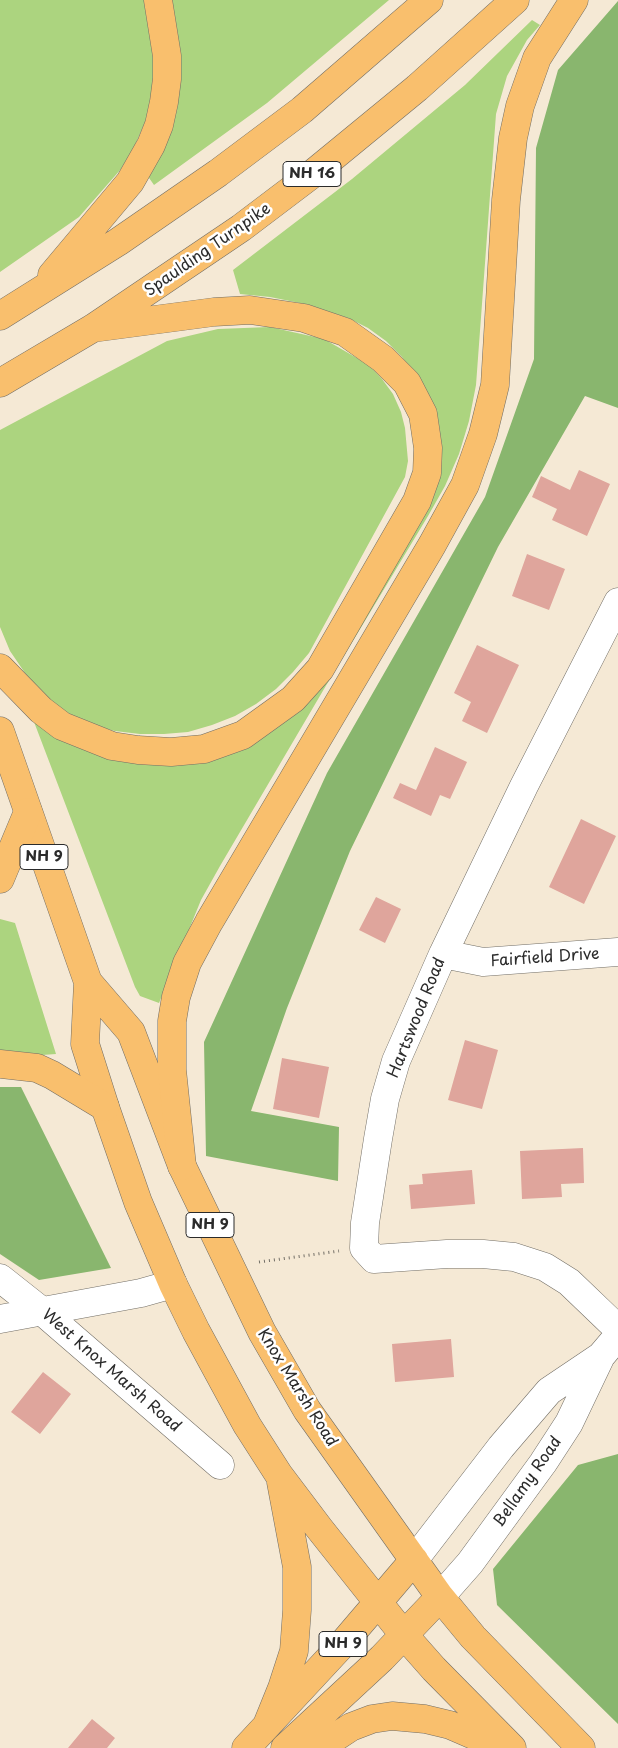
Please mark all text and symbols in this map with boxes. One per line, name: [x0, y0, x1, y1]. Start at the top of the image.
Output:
road number: NH 16: [283, 162, 341, 186]
street label: Spaulding Turnpike: [141, 199, 275, 301]
road number: NH 9: [20, 844, 68, 870]
street label: Fairfield Drive: [490, 945, 600, 971]
street label: Hartswood Road: [384, 955, 450, 1081]
road number: NH 9: [186, 1212, 234, 1238]
street label: West Knox Marsh Road: [37, 1305, 185, 1437]
street label: Knox Marsh Road: [253, 1325, 341, 1451]
street label: Bellamy Road: [490, 1433, 566, 1531]
road number: NH 9: [319, 1632, 367, 1656]

